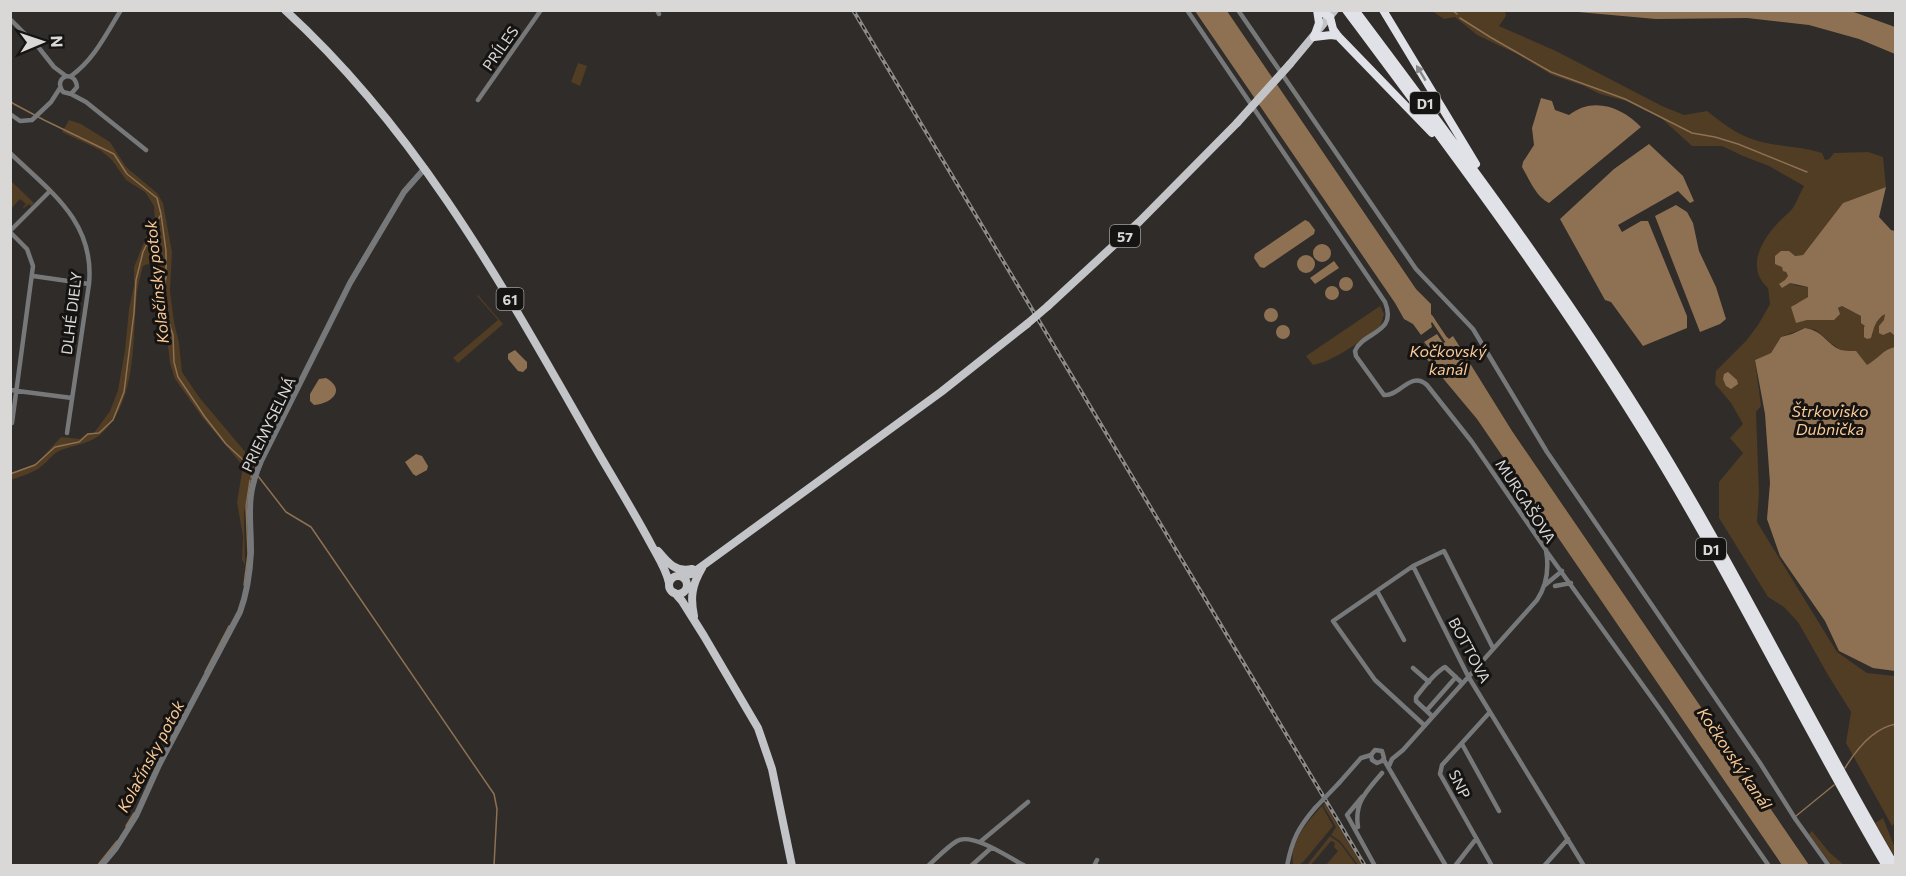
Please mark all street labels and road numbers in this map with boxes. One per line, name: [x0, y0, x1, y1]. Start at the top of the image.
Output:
street label: PRÍLES: [477, 22, 522, 74]
road number: D1: [1410, 92, 1440, 114]
road number: 57: [1110, 225, 1140, 247]
street label: DLHÉ DIELY: [56, 270, 85, 356]
road number: 61: [496, 288, 524, 310]
street label: PRIEMYSELNÁ: [236, 373, 299, 474]
street label: MURGAŠOVA: [1492, 455, 1561, 546]
road number: D1: [1696, 538, 1726, 560]
street label: BOTTOVA: [1445, 614, 1495, 686]
street label: SNP: [1445, 767, 1475, 801]

